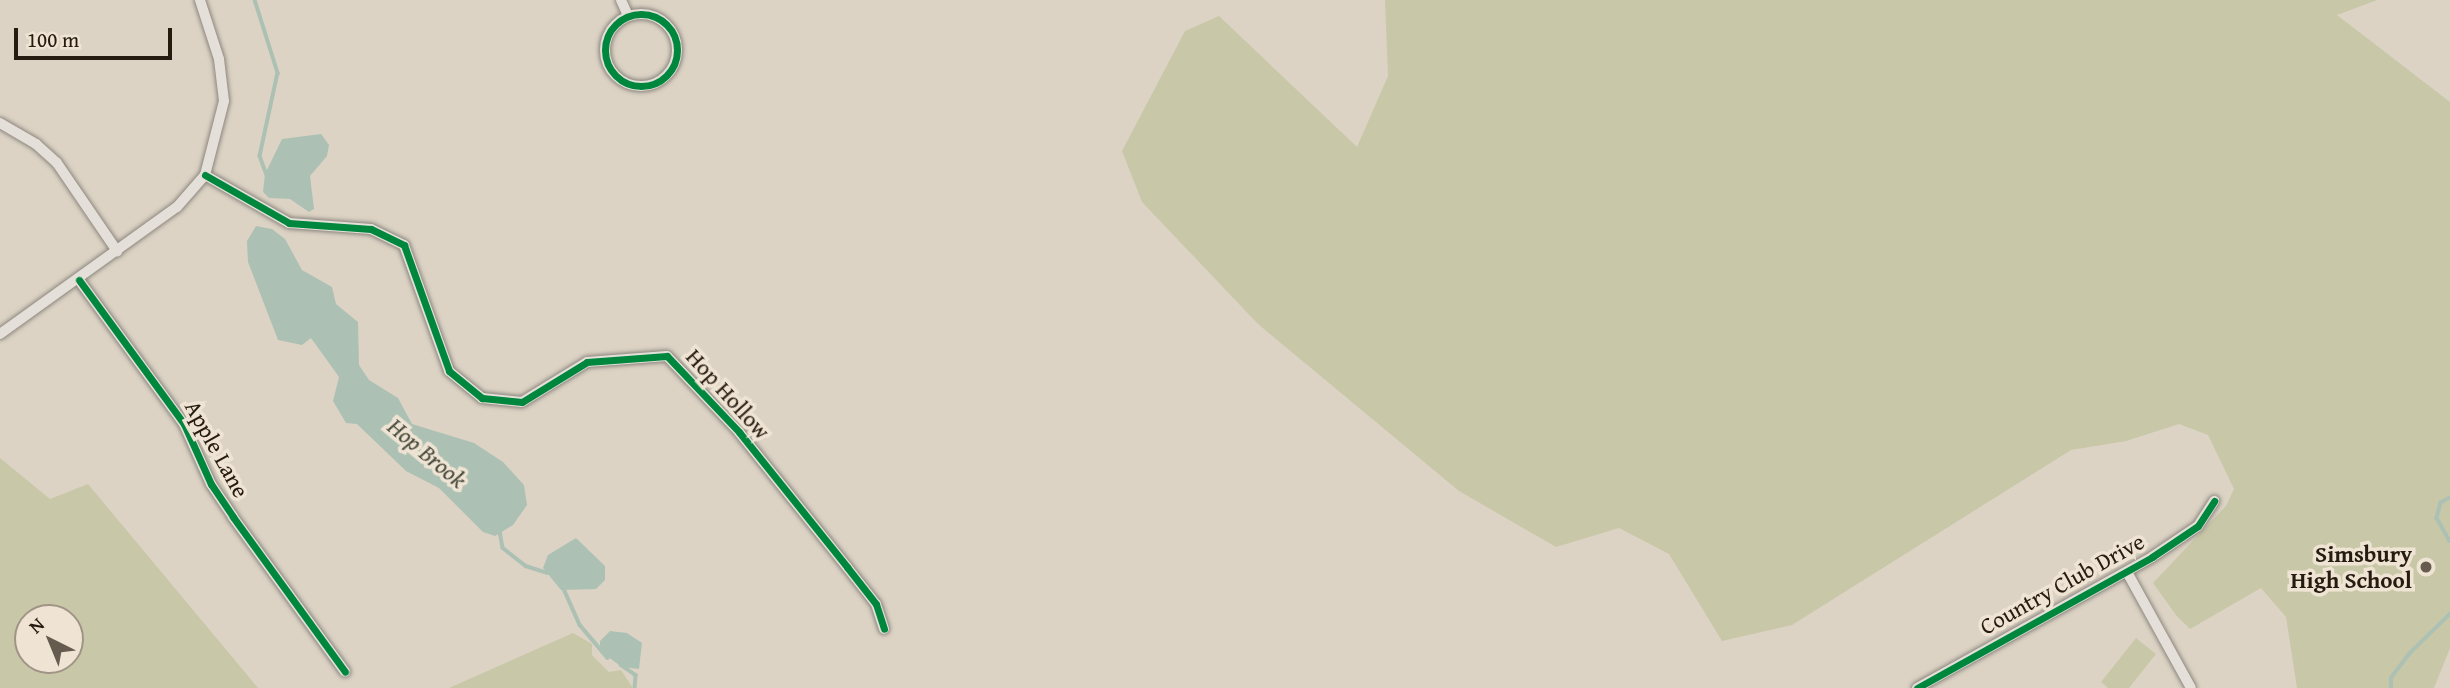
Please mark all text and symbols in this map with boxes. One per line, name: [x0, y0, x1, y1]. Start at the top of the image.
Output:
scale bar: [18, 14, 175, 58]
text: 100 m: [27, 24, 79, 55]
street label: Hop Hollow: [680, 343, 776, 445]
street label: Apple Lane: [179, 396, 255, 502]
water label: Hop Brook: [382, 412, 472, 494]
street label: Country Club Drive: [1975, 527, 2149, 641]
place label: Simsbury High School: [2291, 540, 2412, 594]
marker: Simsbury High School: [2418, 559, 2434, 575]
north arrow: [14, 604, 84, 674]
text: N: [22, 611, 50, 640]

